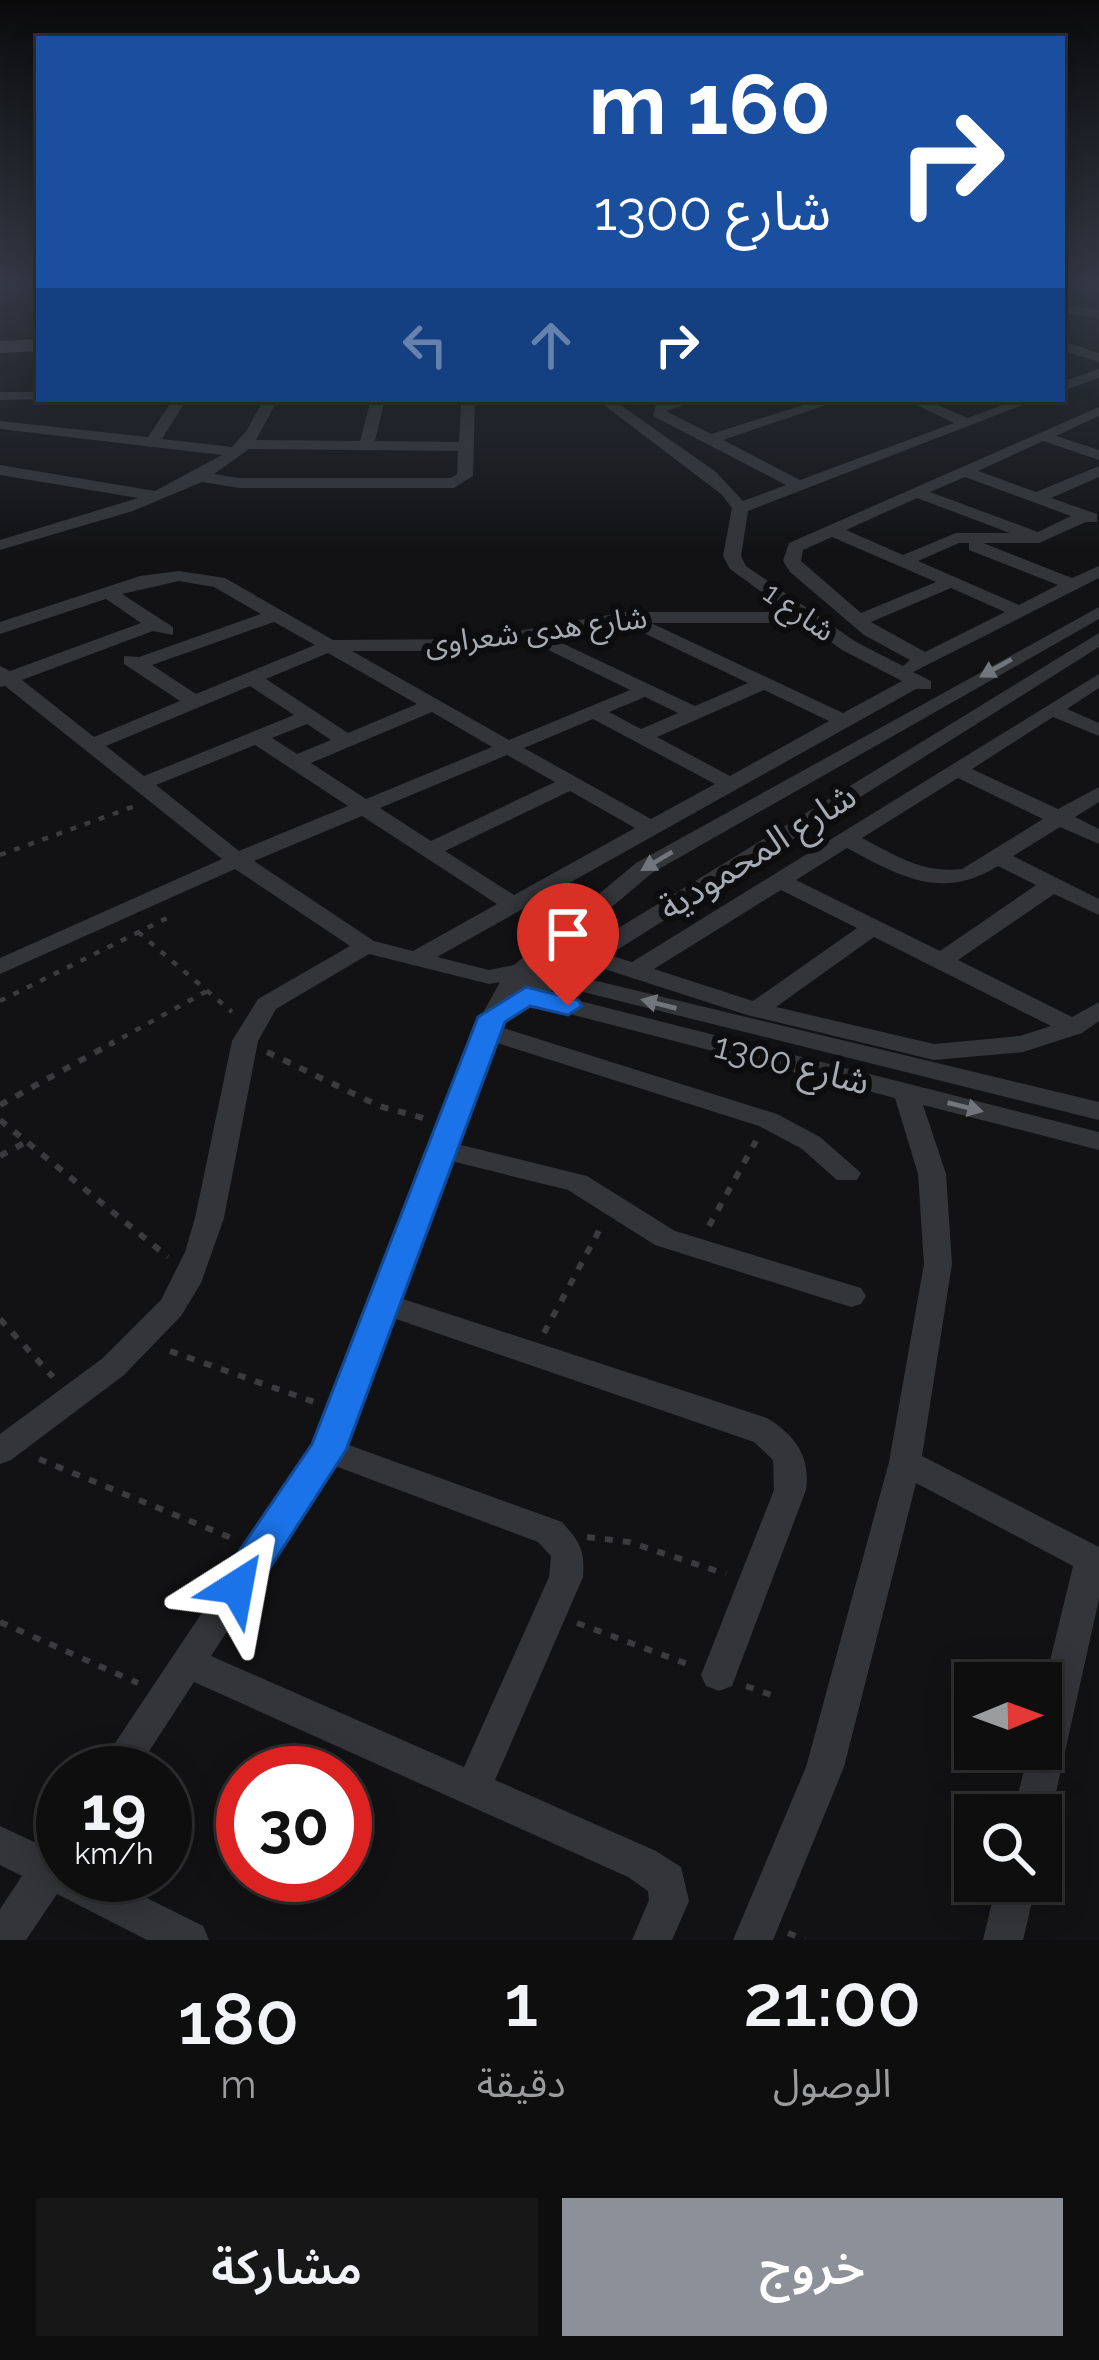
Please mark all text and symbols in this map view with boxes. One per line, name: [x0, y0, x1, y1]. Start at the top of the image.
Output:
text: 160 m: [589, 55, 831, 154]
icon: right: [873, 84, 1029, 240]
text: شارع 1300: [594, 179, 831, 243]
icon: left: [392, 312, 458, 378]
icon: ahead: [518, 312, 584, 378]
icon: right: [644, 312, 710, 378]
street label: شارع 1: [754, 575, 842, 653]
street label: شارع هدى شعراوى: [423, 600, 650, 666]
one-way arrow: [979, 657, 1014, 678]
street label: شارع المحمودية: [651, 774, 866, 933]
one-way arrow: [640, 849, 674, 870]
pin: [517, 883, 619, 1006]
icon: arrive: [535, 901, 601, 967]
one-way arrow: [640, 994, 677, 1013]
street label: شارع 1300: [709, 1024, 874, 1108]
one-way arrow: [947, 1098, 984, 1117]
position arrow: [174, 1524, 300, 1650]
north arrow: [954, 1662, 1062, 1770]
map controls: [954, 1662, 1062, 1902]
speed limit sign: 30: [216, 1746, 372, 1902]
text: 19: [82, 1774, 146, 1844]
button: search: [954, 1794, 1062, 1902]
text: km/h: [74, 1836, 154, 1871]
text: 1: [504, 1958, 538, 2043]
text: 21:00: [743, 1958, 921, 2043]
text: 180: [178, 1976, 299, 2061]
text: دقيقة: [477, 2060, 566, 2106]
text: الوصول: [773, 2060, 892, 2106]
text: m: [221, 2061, 256, 2107]
button: مشاركة: [36, 2198, 538, 2336]
button: خروج: [562, 2198, 1063, 2336]

